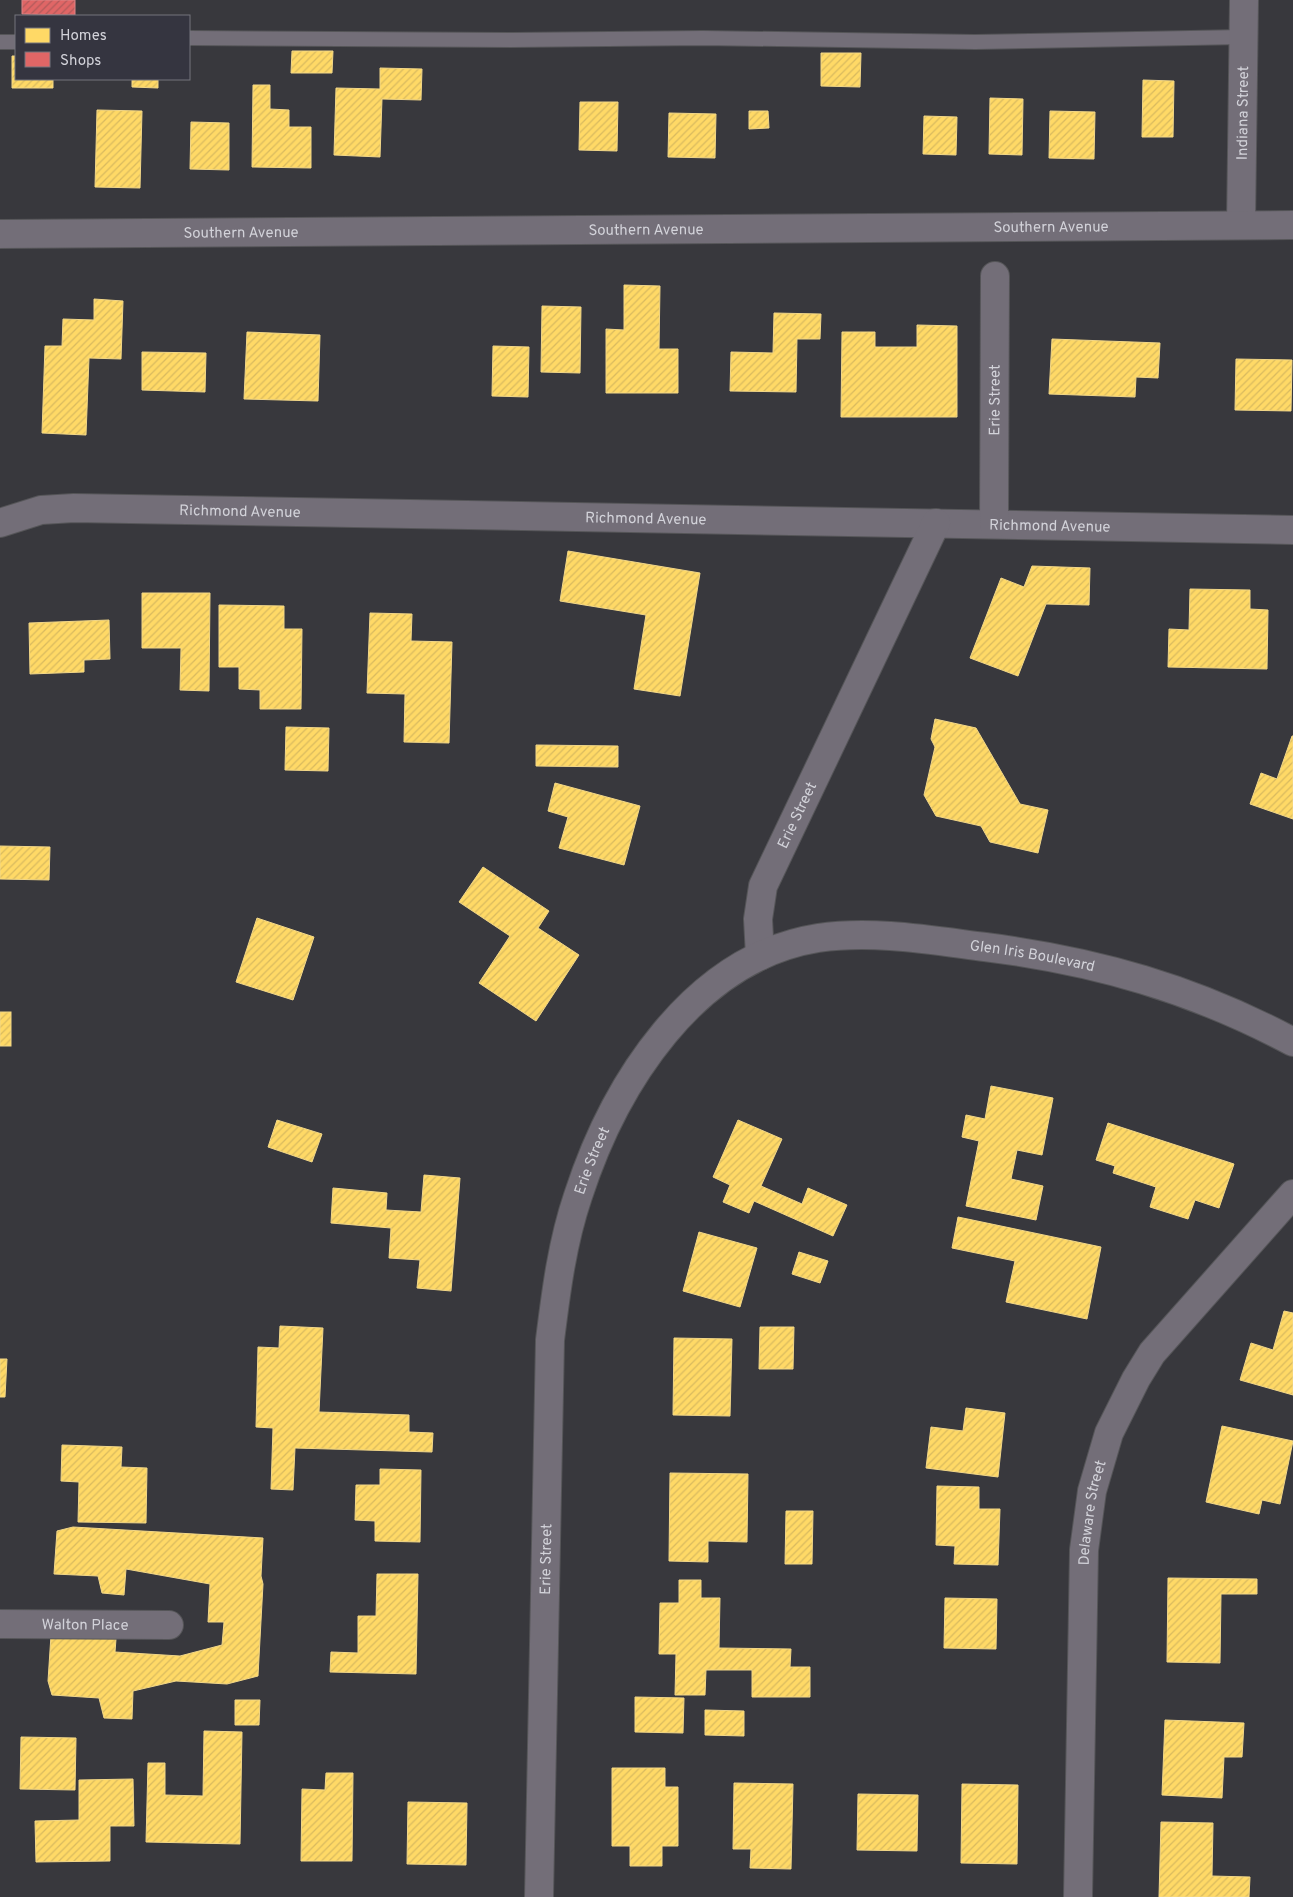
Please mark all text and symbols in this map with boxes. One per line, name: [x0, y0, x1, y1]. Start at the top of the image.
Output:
legend: [15, 15, 190, 80]
text: Homes: [60, 27, 107, 46]
text: Shops: [60, 52, 101, 71]
street label: Indiana Street: [1234, 66, 1254, 160]
street label: Southern Avenue: [993, 218, 1109, 238]
street label: Southern Avenue: [588, 221, 704, 241]
street label: Southern Avenue: [183, 224, 299, 244]
street label: Erie Street: [986, 364, 1006, 436]
street label: Richmond Avenue: [179, 502, 301, 523]
street label: Richmond Avenue: [585, 509, 707, 530]
street label: Richmond Avenue: [989, 517, 1111, 538]
street label: Erie Street: [774, 779, 822, 852]
street label: Glen Iris Boulevard: [968, 937, 1097, 977]
street label: Erie Street: [571, 1124, 615, 1197]
street label: Delaware Street: [1076, 1458, 1112, 1566]
street label: Erie Street: [537, 1523, 557, 1595]
street label: Walton Place: [41, 1616, 129, 1636]

